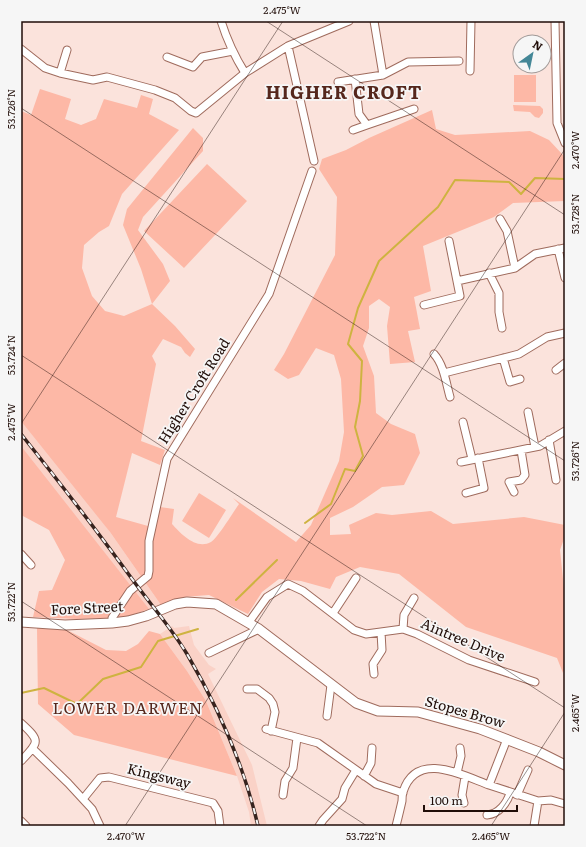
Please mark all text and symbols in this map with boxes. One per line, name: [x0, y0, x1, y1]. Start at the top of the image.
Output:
text: 2.475°W: [263, 2, 301, 17]
north arrow: [512, 34, 552, 74]
text: N: [530, 36, 546, 54]
district label: HIGHER CROFT: [265, 78, 423, 105]
text: 53.726°N: [3, 89, 18, 129]
text: 2.470°W: [567, 131, 582, 169]
text: 53.728°N: [567, 194, 582, 234]
street label: Higher Croft Road: [153, 333, 234, 447]
text: 53.724°N: [3, 335, 18, 375]
text: 2.475°W: [3, 403, 18, 441]
text: 53.726°N: [567, 441, 582, 481]
text: 53.722°N: [3, 582, 18, 622]
street label: Fore Street: [50, 595, 124, 619]
street label: Aintree Drive: [418, 612, 509, 666]
street label: Stopes Brow: [423, 690, 508, 732]
text: 2.465°W: [567, 694, 582, 732]
district label: LOWER DARWEN: [53, 695, 203, 719]
street label: Kingsway: [125, 757, 194, 793]
scale bar: [424, 787, 517, 813]
text: 100 m: [430, 791, 463, 809]
text: 2.470°W: [107, 828, 145, 843]
text: 53.722°N: [346, 828, 386, 843]
text: 2.465°W: [472, 828, 510, 843]

